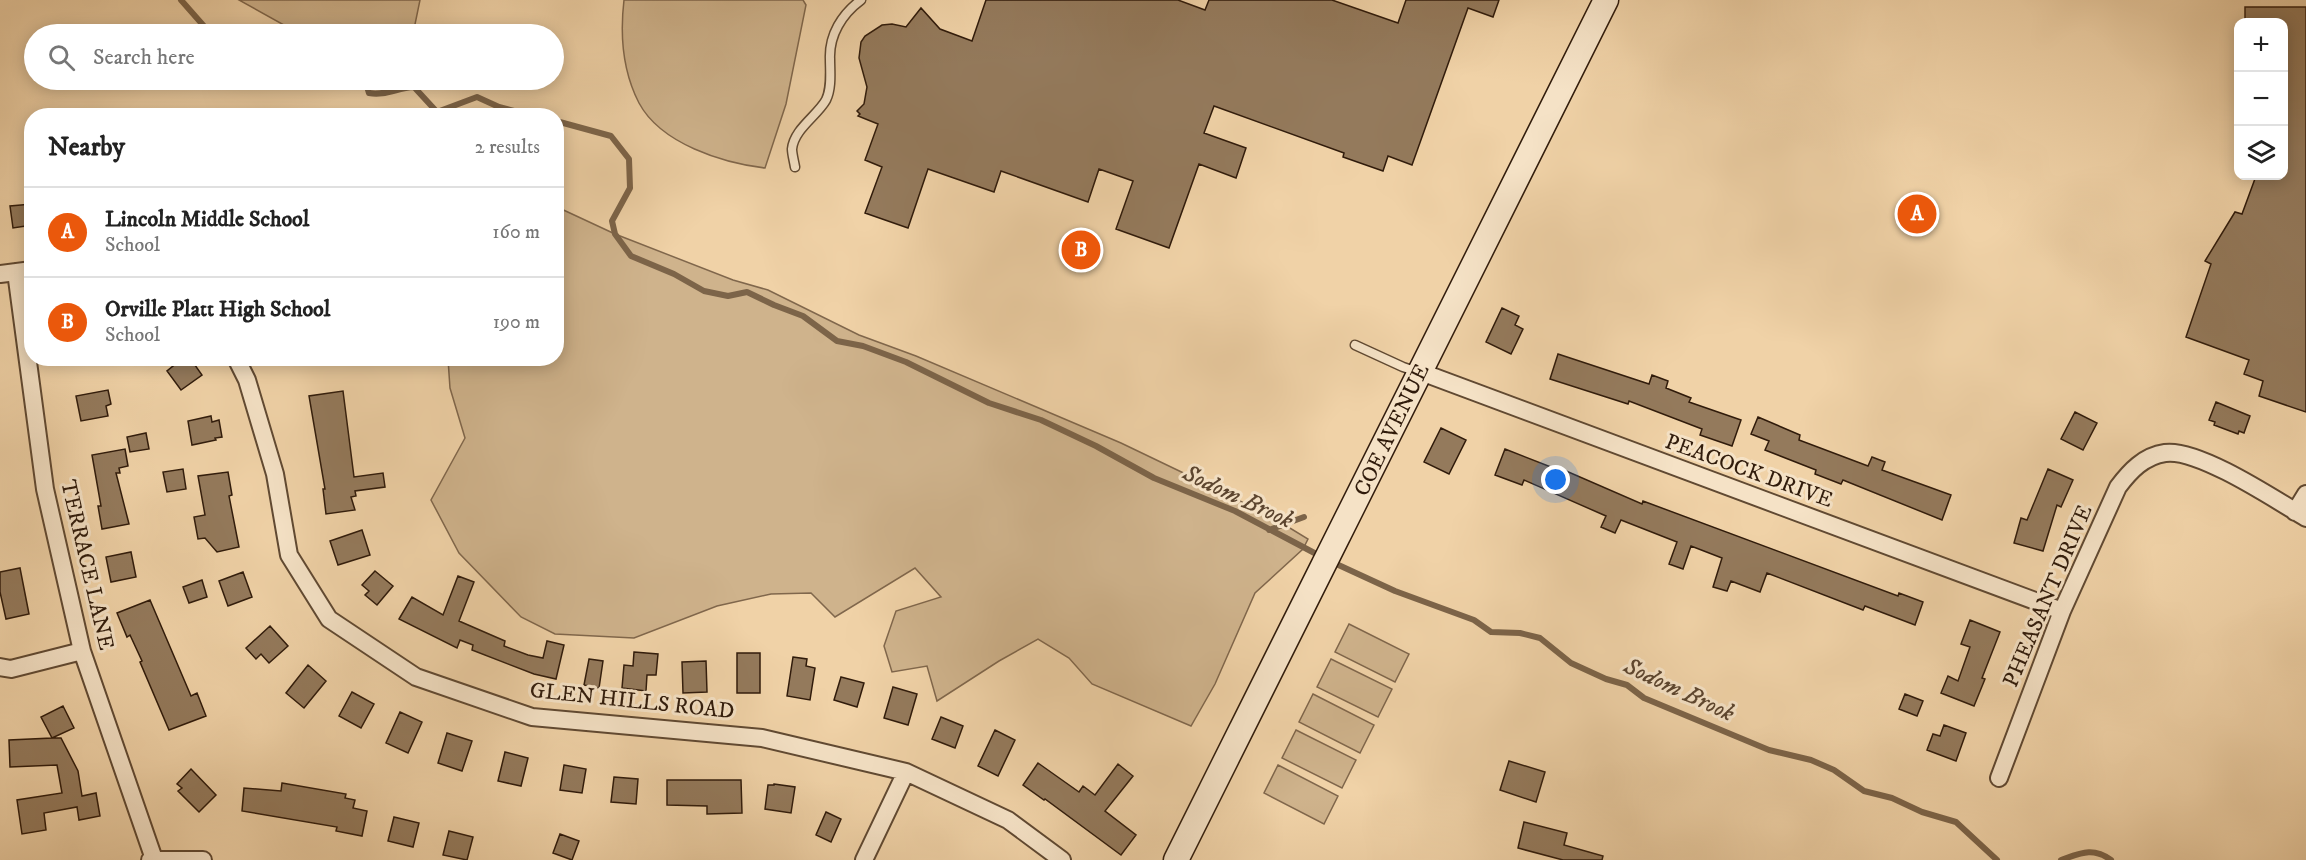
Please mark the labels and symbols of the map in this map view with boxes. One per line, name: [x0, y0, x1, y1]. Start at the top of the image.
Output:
pin: A: [1898, 192, 1936, 236]
pin: B: [1062, 228, 1100, 272]
street label: COE AVENUE: [1348, 359, 1436, 501]
street label: PEACOCK DRIVE: [1661, 428, 1837, 514]
water label: Sodom Brook: [1177, 458, 1298, 536]
your location: [1541, 465, 1570, 494]
street label: TERRACE LANE: [54, 477, 120, 653]
street label: PHEASANT DRIVE: [1997, 501, 2099, 691]
water label: Sodom Brook: [1618, 651, 1739, 729]
street label: GLEN HILLS ROAD: [528, 677, 736, 725]

